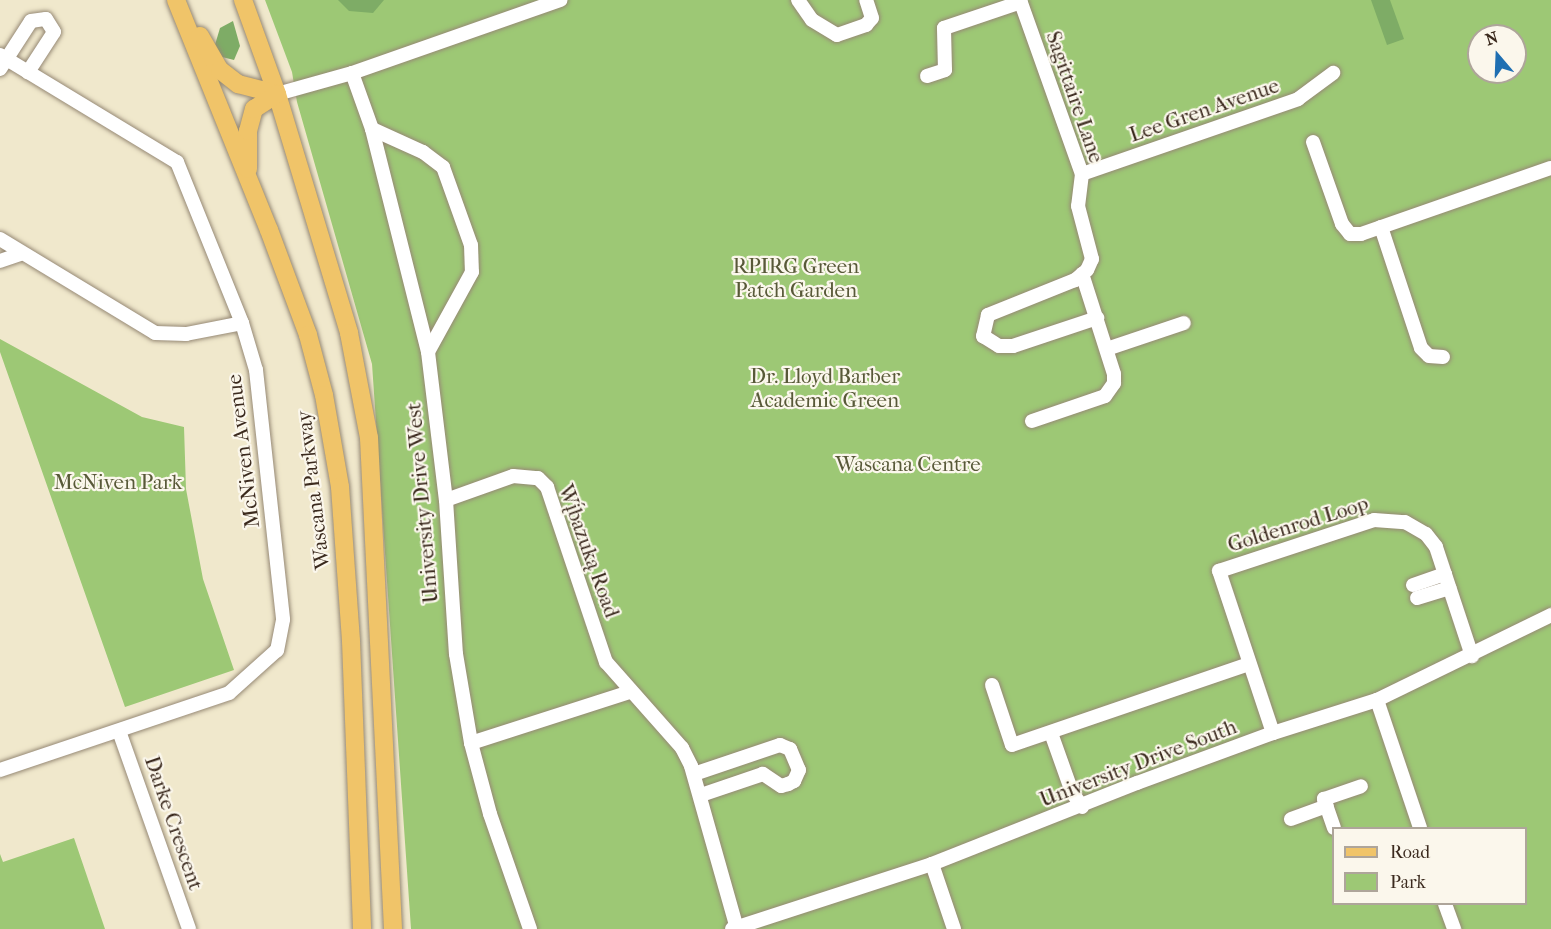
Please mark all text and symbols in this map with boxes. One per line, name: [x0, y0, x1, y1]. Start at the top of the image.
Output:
north arrow: [1467, 24, 1527, 84]
text: N: [1483, 27, 1500, 49]
street label: Sagittaire Lane: [1041, 28, 1109, 166]
street label: Lee Gren Avenue: [1126, 73, 1282, 147]
park label: RPIRG Green Patch Garden: [733, 253, 859, 303]
park label: Dr. Lloyd Barber Academic Green: [750, 363, 900, 413]
street label: McNiven Avenue: [221, 373, 265, 529]
street label: University Drive West: [401, 402, 443, 604]
street label: Wascana Parkway: [291, 409, 335, 571]
park label: Wascana Centre: [835, 451, 981, 477]
park label: McNiven Park: [54, 469, 182, 495]
street label: Wį́bazuką Road: [553, 481, 625, 621]
street label: Goldenrod Loop: [1225, 491, 1371, 557]
street label: University Drive South: [1036, 714, 1240, 812]
street label: Darke Crescent: [139, 753, 209, 893]
legend: [1332, 827, 1527, 905]
text: Road: [1390, 842, 1430, 863]
text: Park: [1390, 872, 1426, 893]

